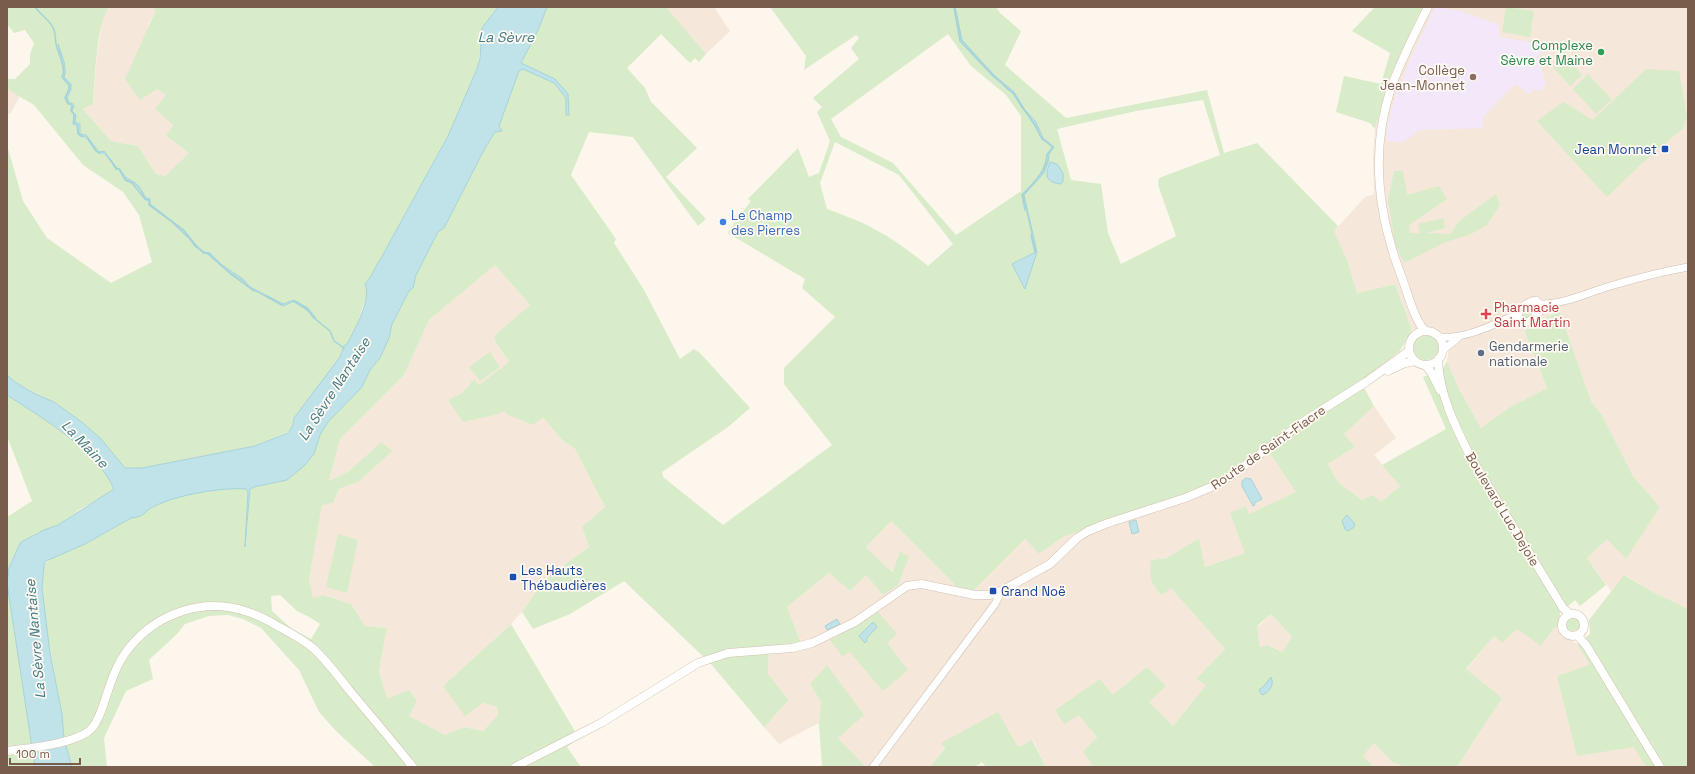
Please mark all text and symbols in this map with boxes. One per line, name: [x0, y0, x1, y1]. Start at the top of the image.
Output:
water label: La Sèvre: [478, 28, 535, 46]
place label: Complexe Sèvre et Maine: [1501, 37, 1593, 69]
marker: Complexe Sèvre et Maine: [1596, 47, 1606, 57]
place label: Collège Jean-Monnet: [1380, 62, 1465, 94]
marker: Collège Jean-Monnet: [1468, 72, 1478, 82]
place label: Jean Monnet: [1575, 141, 1657, 158]
marker: Jean Monnet: [1660, 144, 1670, 154]
place label: Le Champ des Pierres: [731, 207, 800, 239]
marker: Le Champ des Pierres: [718, 217, 728, 227]
place label: Pharmacie Saint Martin: [1494, 299, 1571, 331]
marker: Pharmacie Saint Martin: [1481, 309, 1491, 319]
water label: La Sèvre Nantaise: [294, 333, 375, 444]
place label: Gendarmerie nationale: [1489, 338, 1569, 370]
marker: Gendarmerie nationale: [1476, 348, 1486, 358]
street label: Route de Saint-Fiacre: [1208, 401, 1329, 493]
water label: La Maine: [58, 416, 113, 472]
street label: Boulevard Luc Dejoie: [1462, 449, 1543, 570]
place label: Les Hauts Thébaudières: [521, 562, 607, 594]
marker: Les Hauts Thébaudières: [508, 572, 518, 582]
water label: La Sèvre Nantaise: [21, 578, 49, 699]
place label: Grand Noë: [1001, 583, 1066, 600]
marker: Grand Noë: [988, 586, 998, 596]
scale bar: [10, 740, 80, 766]
text: 100 m: [16, 746, 50, 762]

